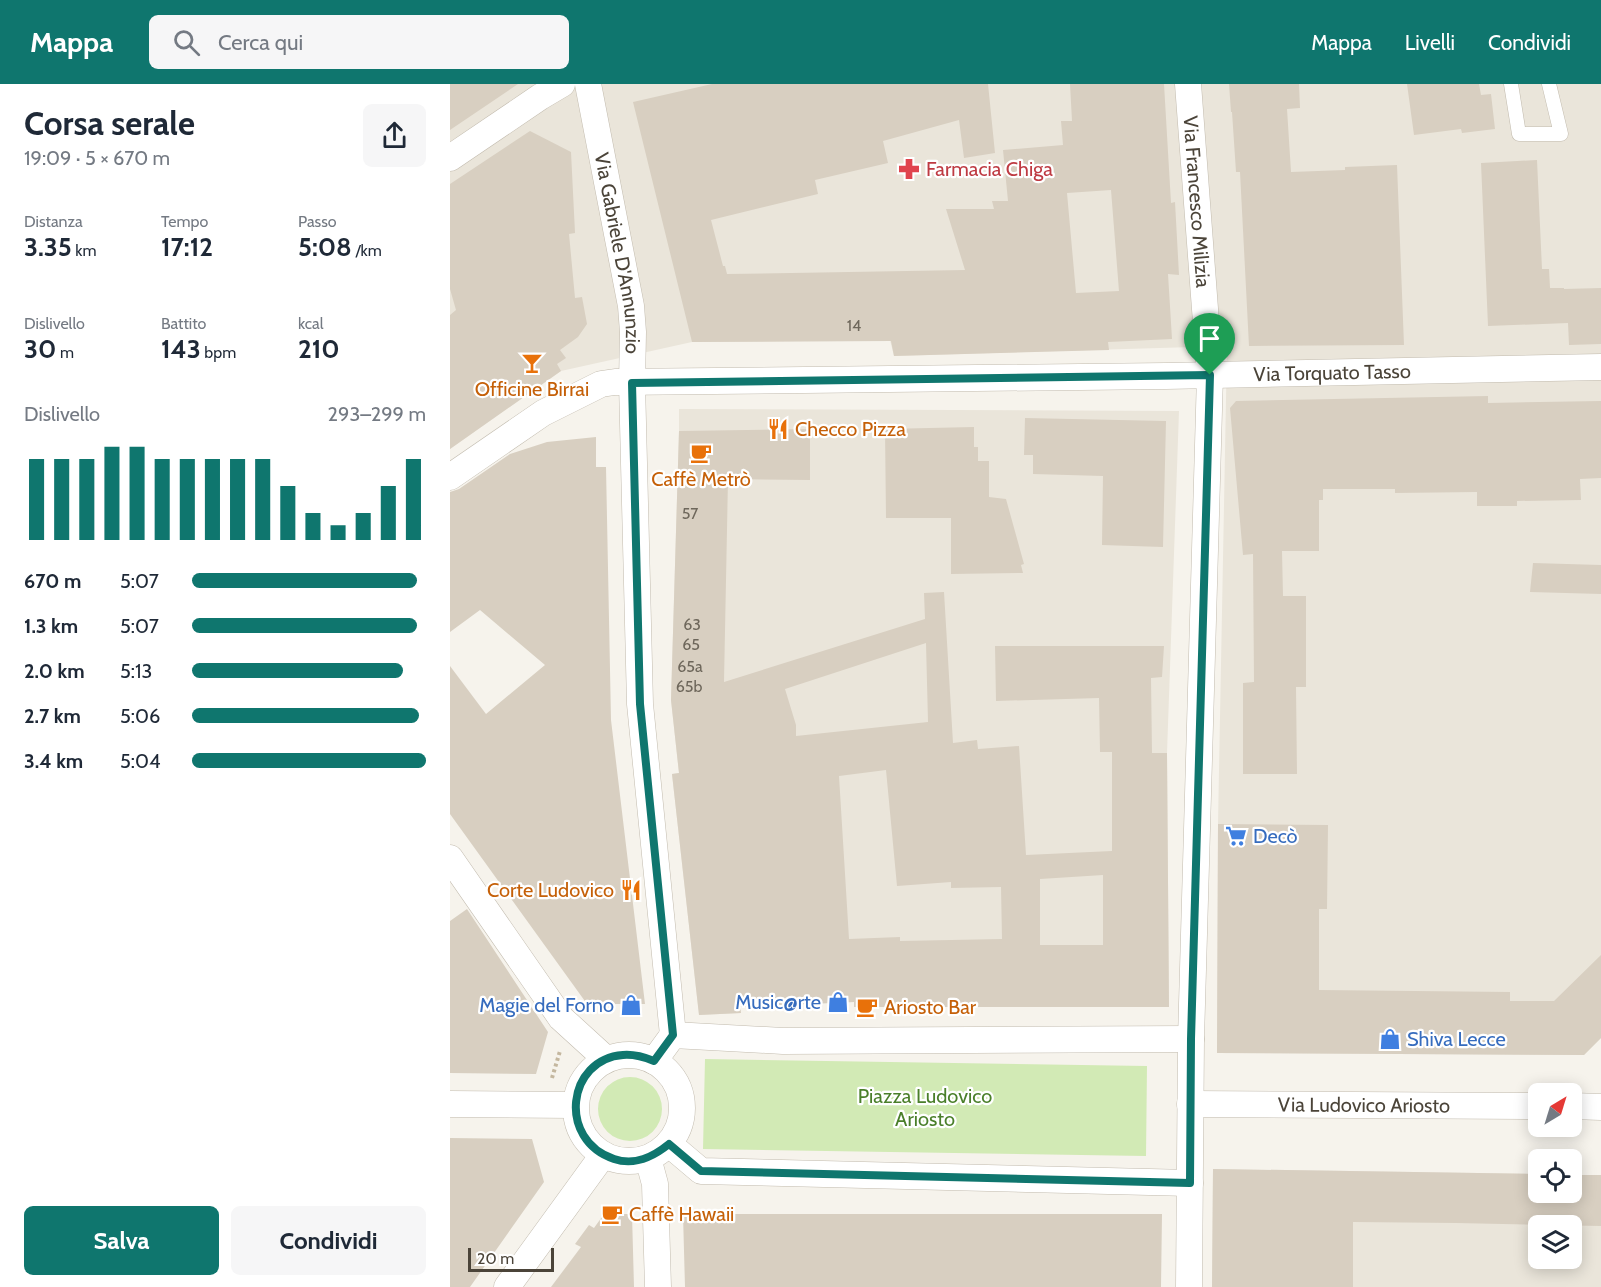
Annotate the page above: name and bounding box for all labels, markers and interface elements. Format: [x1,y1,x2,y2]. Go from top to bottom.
search box [149,15,569,69]
text: Mappa [30,25,113,59]
icon: search [170,26,203,59]
text: Cerca qui [218,29,303,56]
text: Mappa [1311,30,1372,55]
text: Livelli [1405,30,1455,55]
text: Condividi [1488,30,1571,55]
text: Corsa serale [24,103,195,143]
button: share [363,104,426,167]
street label: Via Francesco Milizia [1178,115,1215,289]
text: 19:09 · 5 × 670 m [24,146,170,170]
street label: Via Gabriele D'Annunzio [590,150,645,354]
pharmacy icon: Farmacia Chiga [897,157,921,181]
place label: Farmacia Chiga [926,157,1053,181]
text: Distanza [24,212,83,231]
text: Tempo [161,212,208,231]
text: Passo [298,212,337,231]
text: 3.35 [24,231,72,263]
text: 17:12 [161,231,213,263]
text: 5:08 [298,231,352,263]
text: km [72,241,97,260]
text: /km [352,241,382,260]
pin [1184,313,1235,375]
text: Dislivello [24,314,85,333]
text: Battito [161,314,206,333]
text: kcal [298,314,324,333]
house number: 14 [847,316,861,335]
icon: arrive [1193,322,1226,355]
text: 30 [24,333,56,365]
text: 143 [161,333,201,365]
text: 210 [298,333,340,365]
text: m [56,343,74,362]
text: bpm [201,343,236,362]
bar icon: Officine Birrai [520,351,544,375]
street label: Via Torquato Tasso [1253,359,1411,386]
place label: Officine Birrai [475,377,589,401]
text: Dislivello [24,402,100,426]
text: 293–299 m [328,402,426,426]
restaurant icon: Checco Pizza [766,417,790,441]
place label: Checco Pizza [795,417,906,441]
cafe icon: Caffè Metrò [689,441,713,465]
place label: Caffè Metrò [651,467,751,491]
house number: 57 [682,504,698,523]
text: 670 m [24,569,81,593]
text: 5:07 [120,569,159,593]
text: 1.3 km [24,614,78,638]
text: 5:07 [120,614,159,638]
house number: 63 [683,615,701,634]
house number: 65 [682,635,700,654]
house number: 65a [677,657,703,676]
text: 2.0 km [24,659,85,683]
text: 5:13 [120,659,152,683]
house number: 65b [676,677,702,696]
text: 2.7 km [24,704,81,728]
text: 5:06 [120,704,160,728]
text: 3.4 km [24,749,83,773]
text: 5:04 [120,749,161,773]
supermarket icon: Decò [1224,824,1248,848]
place label: Decò [1253,824,1298,848]
place label: Corte Ludovico [487,878,614,902]
restaurant icon: Corte Ludovico [619,878,643,902]
place label: Music@rte [735,990,821,1014]
shop icon: Music@rte [826,990,850,1014]
place label: Magie del Forno [479,993,614,1017]
shop icon: Magie del Forno [619,993,643,1017]
cafe icon: Ariosto Bar [855,995,879,1019]
place label: Ariosto Bar [884,995,977,1019]
shop icon: Shiva Lecce [1378,1027,1402,1051]
place label: Shiva Lecce [1407,1027,1506,1051]
north arrow [1528,1083,1582,1137]
map controls [1528,1083,1582,1269]
park label: Piazza Ludovico Ariosto [858,1084,992,1131]
street label: Via Ludovico Ariosto [1278,1093,1450,1117]
button: locate [1528,1149,1582,1203]
cafe icon: Caffè Hawaii [600,1202,624,1226]
place label: Caffè Hawaii [629,1202,734,1226]
button: Salva [24,1206,219,1275]
button: Condividi [231,1206,426,1275]
button: layers [1528,1215,1582,1269]
scale bar [468,1245,554,1272]
text: 20 m [477,1249,514,1268]

